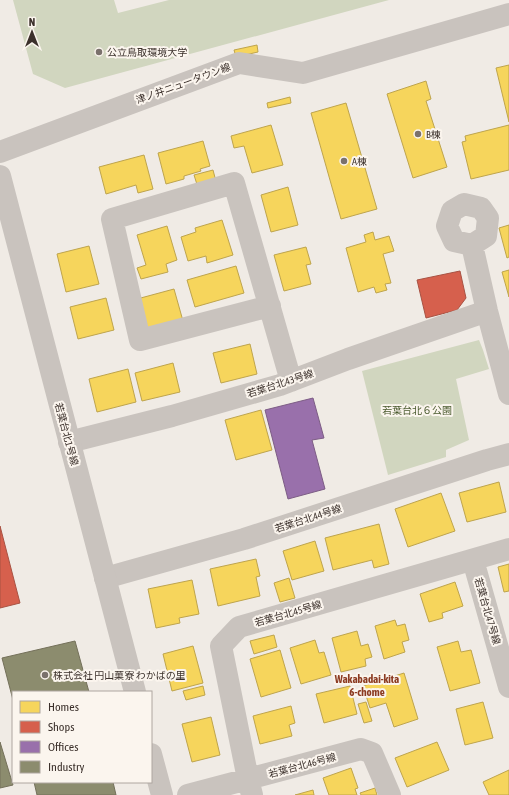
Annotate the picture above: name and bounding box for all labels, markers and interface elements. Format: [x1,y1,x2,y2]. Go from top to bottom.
north arrow [12,12,52,52]
text: N [29,16,35,28]
marker: 公立鳥取環境大学 [94,47,104,57]
place label: 公立鳥取環境大学 [107,47,187,58]
street label: 津ノ井ニュータウン線 [134,61,232,106]
marker: B棟 [413,129,423,139]
place label: B棟 [426,129,441,140]
marker: A棟 [339,156,349,166]
place label: A棟 [352,156,367,167]
street label: 若葉台北43号線 [245,368,315,399]
street label: 若葉台北1号線 [53,401,80,467]
park label: 若葉台北６公園 [382,405,452,416]
street label: 若葉台北44号線 [273,503,343,534]
street label: 若葉台北47号線 [473,576,502,646]
street label: 若葉台北45号線 [253,599,323,628]
marker: 株式会社 円山菓寮 わかばの里 [40,670,50,680]
place label: 株式会社 円山菓寮 わかばの里 [53,670,186,681]
district label: Wakabadai-kita 6-chome [334,673,399,698]
legend [12,691,152,783]
text: Homes [48,700,79,714]
text: Shops [48,720,74,734]
text: Offices [48,740,78,754]
street label: 若葉台北46号線 [267,751,337,780]
text: Industry [48,760,85,774]

